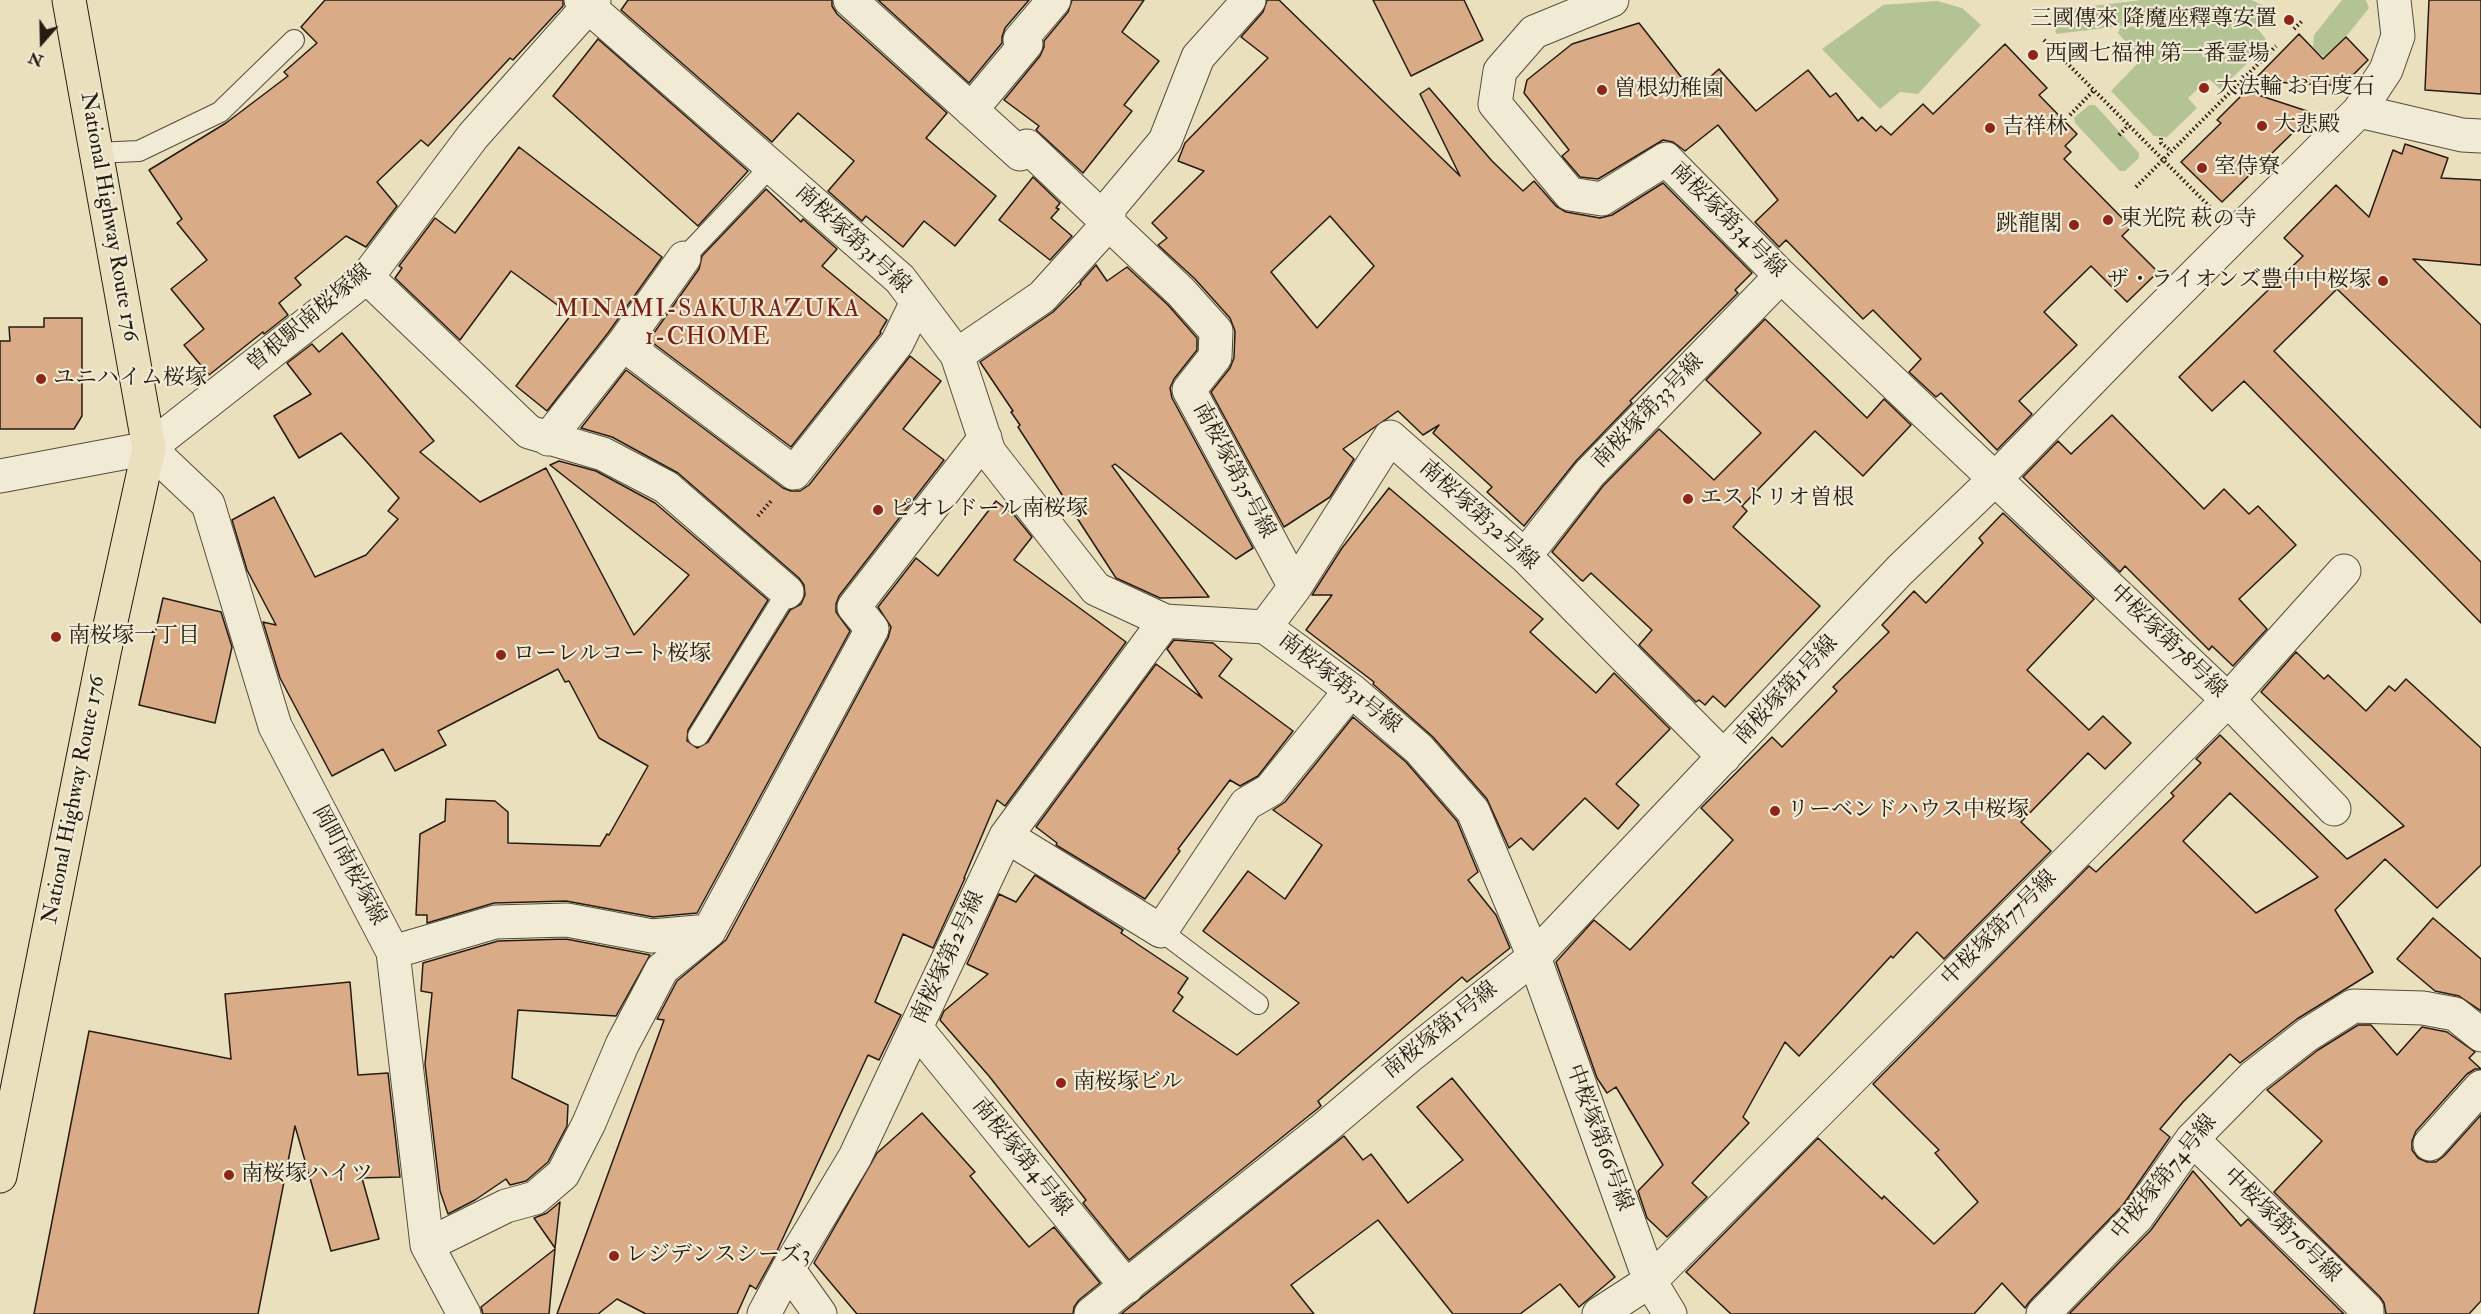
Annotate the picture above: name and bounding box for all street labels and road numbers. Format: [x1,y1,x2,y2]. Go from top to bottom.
street label: National Highway Route 176 [73,90,143,344]
street label: 南桜塚第34号線 [1664,158,1790,284]
street label: 南桜塚第31号線 [789,180,915,300]
street label: 曽根駅南桜塚線 [243,259,377,379]
street label: 南桜塚第33号線 [1588,349,1710,475]
street label: 南桜塚第35号線 [1186,399,1280,543]
street label: 南桜塚第32号線 [1413,455,1543,577]
street label: 中桜塚第78号線 [2103,580,2231,704]
street label: 南桜塚第31号線 [1272,628,1406,740]
street label: 南桜塚第1号線 [1730,631,1844,751]
street label: National Highway Route 176 [38,674,112,926]
street label: 岡町南桜塚線 [305,802,391,930]
street label: 中桜塚第77号線 [1937,866,2063,992]
street label: 南桜塚第2号線 [907,888,991,1028]
street label: 南桜塚第1号線 [1378,977,1504,1085]
street label: 中桜塚第66号線 [1559,1061,1637,1215]
street label: 南桜塚第4号線 [965,1094,1077,1222]
street label: 中桜塚第74号線 [2106,1110,2224,1246]
street label: 中桜塚第76号線 [2217,1163,2345,1289]

